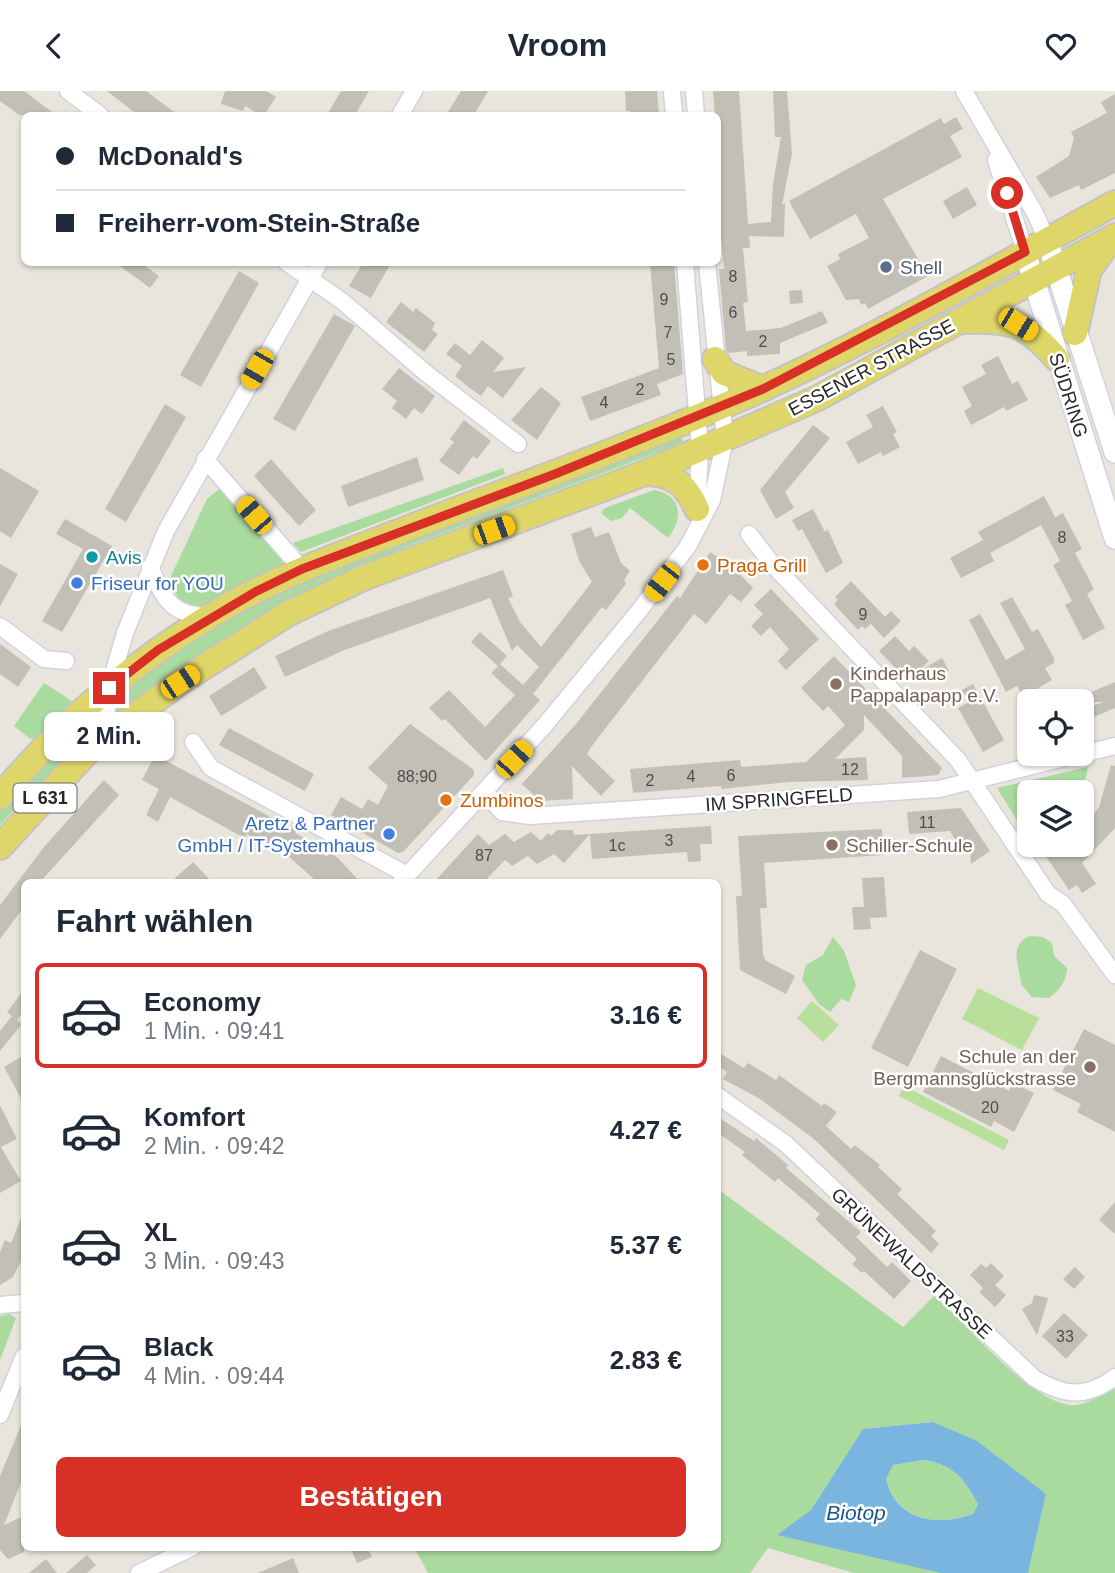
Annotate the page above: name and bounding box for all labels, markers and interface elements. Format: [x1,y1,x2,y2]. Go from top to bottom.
icon: back [35,27,73,65]
text: Vroom [508,27,607,63]
icon: heart [1042,27,1080,65]
text: McDonald's [98,141,243,171]
route start [991,177,1023,209]
text: Freiherr-vom-Stein-Straße [98,208,420,238]
place label: Shell [900,257,942,278]
marker: Shell [878,259,894,275]
house number: 8 [729,268,738,285]
house number: 9 [660,291,669,308]
house number: 6 [729,304,738,321]
car [995,304,1042,344]
street label: ESSENER STRASSE [785,315,958,420]
house number: 7 [664,324,673,341]
house number: 2 [759,333,768,350]
car [238,346,277,392]
street label: SÜDRING [1045,350,1092,440]
house number: 5 [667,351,676,368]
house number: 2 [636,381,645,398]
house number: 4 [600,394,609,411]
car [233,492,276,538]
car [471,513,518,547]
house number: 8 [1058,529,1067,546]
place label: Avis [106,547,142,568]
marker: Avis [84,549,100,565]
place label: Praga Grill [717,555,807,576]
marker: Praga Grill [695,557,711,573]
car [641,559,684,605]
place label: Friseur for YOU [91,573,224,594]
marker: Friseur for YOU [69,575,85,591]
house number: 9 [859,606,868,623]
car [157,662,204,702]
place label: Kinderhaus Pappalapapp e.V. [850,663,999,706]
route end [93,672,125,704]
marker: Kinderhaus Pappalapapp e.V. [828,676,844,692]
map controls [1017,689,1094,857]
button: locate [1017,689,1094,766]
callout: 2 Min. [44,713,174,761]
text: 2 Min. [76,723,142,749]
car [492,736,537,782]
house number: 12 [841,761,859,778]
house number: 6 [727,767,736,784]
house number: 88;90 [397,768,437,785]
house number: 4 [687,768,696,785]
house number: 2 [646,772,655,789]
button: layers [1017,780,1094,857]
road number: L 631 [14,783,76,813]
street label: IM SPRINGFELD [705,784,853,815]
place label: Zumbinos [460,790,543,811]
marker: Zumbinos [438,792,454,808]
place label: Aretz & Partner GmbH / IT-Systemhaus [178,813,376,856]
house number: 11 [919,814,935,831]
marker: Aretz & Partner GmbH / IT-Systemhaus [381,826,397,842]
house number: 3 [665,832,674,849]
place label: Schiller-Schule [846,835,973,856]
house number: 1c [609,837,625,854]
marker: Schiller-Schule [824,837,840,853]
house number: 87 [475,847,493,864]
text: Fahrt wählen [56,903,253,939]
icon: car [60,984,123,1047]
text: Economy [144,987,261,1017]
text: 3.16 € [610,1000,682,1030]
text: 1 Min. · 09:41 [144,1018,285,1044]
place label: Schule an der Bergmannsglückstrasse [873,1046,1077,1089]
marker: Schule an der Bergmannsglückstrasse [1082,1059,1098,1075]
icon: car [60,1099,123,1162]
house number: 20 [981,1099,999,1116]
text: Komfort [144,1102,245,1132]
text: 4.27 € [610,1115,682,1145]
text: 2 Min. · 09:42 [144,1133,285,1159]
street label: GRÜNEWALDSTRASSE [827,1184,996,1343]
icon: car [60,1214,123,1277]
text: XL [144,1217,177,1247]
text: 5.37 € [610,1230,682,1260]
text: 3 Min. · 09:43 [144,1248,285,1274]
house number: 33 [1056,1328,1074,1345]
icon: car [60,1329,123,1392]
text: Black [144,1332,213,1362]
text: 2.83 € [610,1345,682,1375]
text: 4 Min. · 09:44 [144,1363,285,1389]
button: Bestätigen [56,1457,686,1537]
water label: Biotop [826,1501,886,1524]

